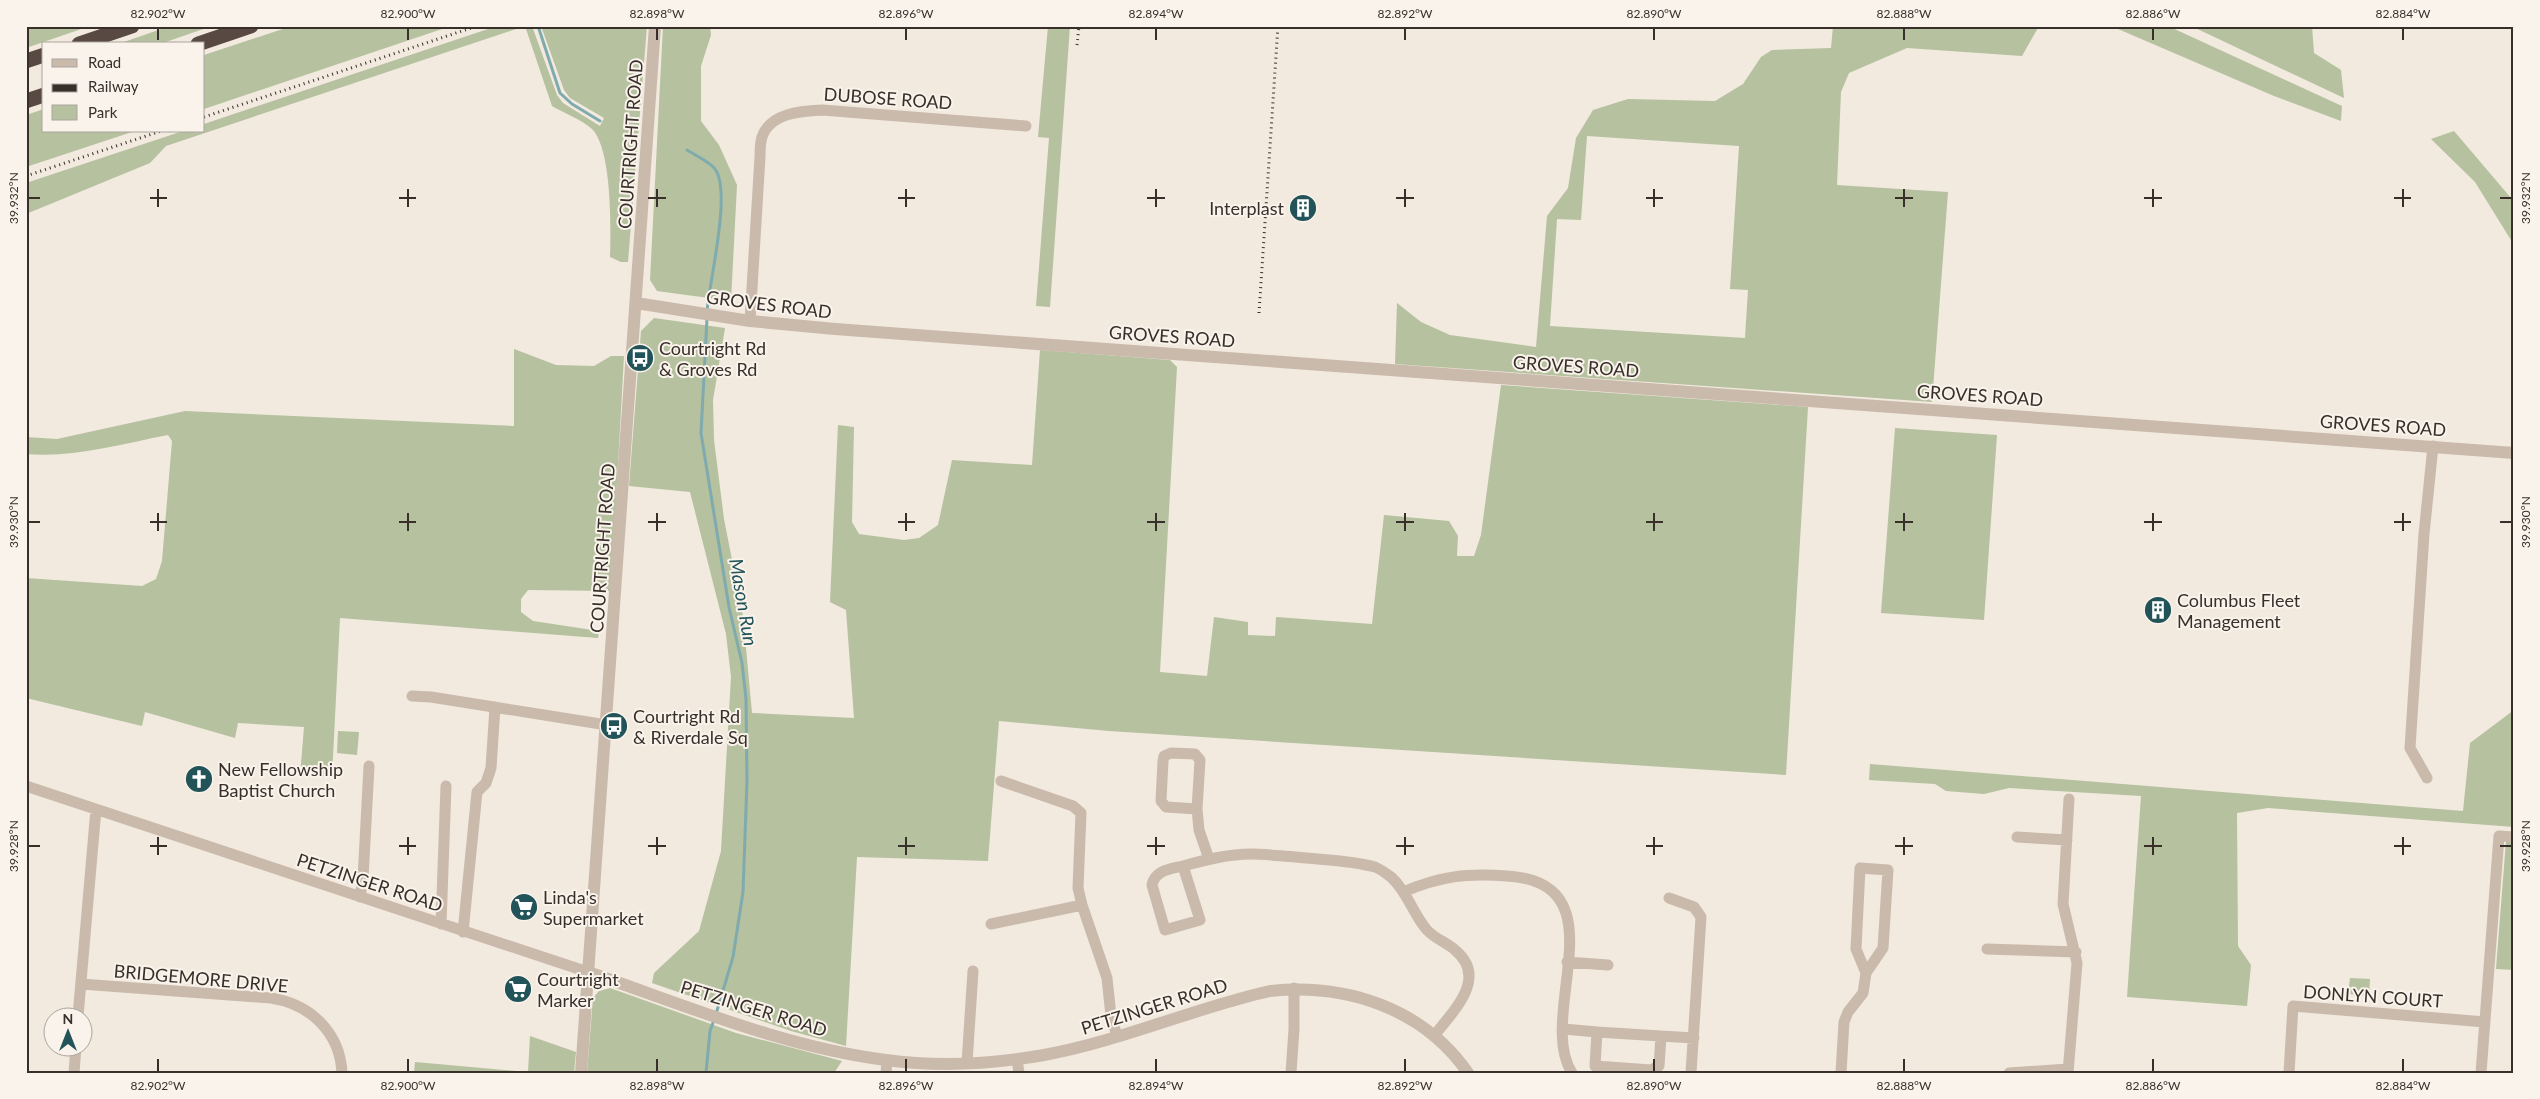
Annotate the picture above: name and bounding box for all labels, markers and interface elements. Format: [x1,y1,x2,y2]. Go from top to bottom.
text: 82.902°W [130,6,186,21]
text: 82.900°W [380,6,436,21]
text: 82.898°W [629,6,685,21]
text: 82.896°W [878,6,934,21]
text: 82.894°W [1128,6,1184,21]
text: 82.892°W [1377,6,1433,21]
text: 82.890°W [1626,6,1682,21]
text: 82.888°W [1876,6,1932,21]
text: 82.886°W [2125,6,2181,21]
text: 82.884°W [2375,6,2431,21]
legend [42,42,205,132]
text: Road [88,53,121,71]
street label: COURTRIGHT ROAD [613,58,647,230]
text: Railway [88,77,139,95]
street label: DUBOSE ROAD [823,83,953,113]
text: Park [88,103,118,121]
text: 39.932°N [6,172,21,224]
text: 39.932°N [2518,172,2533,224]
building icon: Interplast [1288,193,1318,223]
place label: Interplast [1209,197,1285,219]
street label: GROVES ROAD [705,285,833,323]
street label: GROVES ROAD [1108,321,1236,351]
place label: Courtright Rd & Groves Rd [659,337,766,380]
bus stop icon: Courtright Rd & Groves Rd [625,343,655,373]
street label: GROVES ROAD [1512,351,1640,381]
street label: GROVES ROAD [1916,380,2044,410]
street label: GROVES ROAD [2319,410,2447,440]
street label: COURTRIGHT ROAD [585,462,619,634]
text: 39.930°N [6,496,21,548]
text: 39.930°N [2518,496,2533,548]
water label: Mason Run [725,556,763,648]
place label: Columbus Fleet Management [2177,589,2301,632]
building icon: Columbus Fleet Management [2143,595,2173,625]
place label: Courtright Rd & Riverdale Sq [633,705,748,748]
bus stop icon: Courtright Rd & Riverdale Sq [599,711,629,741]
place label: New Fellowship Baptist Church [218,758,343,801]
church icon: New Fellowship Baptist Church [184,764,214,794]
text: 39.928°N [6,820,21,872]
text: 39.928°N [2518,820,2533,872]
street label: PETZINGER ROAD [294,848,446,916]
place label: Linda's Supermarket [543,886,644,929]
supermarket icon: Linda's Supermarket [509,892,539,922]
street label: BRIDGEMORE DRIVE [113,959,289,997]
place label: Courtright Marker [537,968,619,1011]
street label: PETZINGER ROAD [1078,973,1230,1039]
supermarket icon: Courtright Marker [503,974,533,1004]
street label: PETZINGER ROAD [678,975,830,1041]
street label: DONLYN COURT [2302,980,2444,1012]
north arrow [42,1006,92,1056]
text: N [63,1010,73,1027]
text: 82.902°W [130,1078,186,1093]
text: 82.900°W [380,1078,436,1093]
text: 82.898°W [629,1078,685,1093]
text: 82.896°W [878,1078,934,1093]
text: 82.894°W [1128,1078,1184,1093]
text: 82.892°W [1377,1078,1433,1093]
text: 82.890°W [1626,1078,1682,1093]
text: 82.888°W [1876,1078,1932,1093]
text: 82.886°W [2125,1078,2181,1093]
text: 82.884°W [2375,1078,2431,1093]

